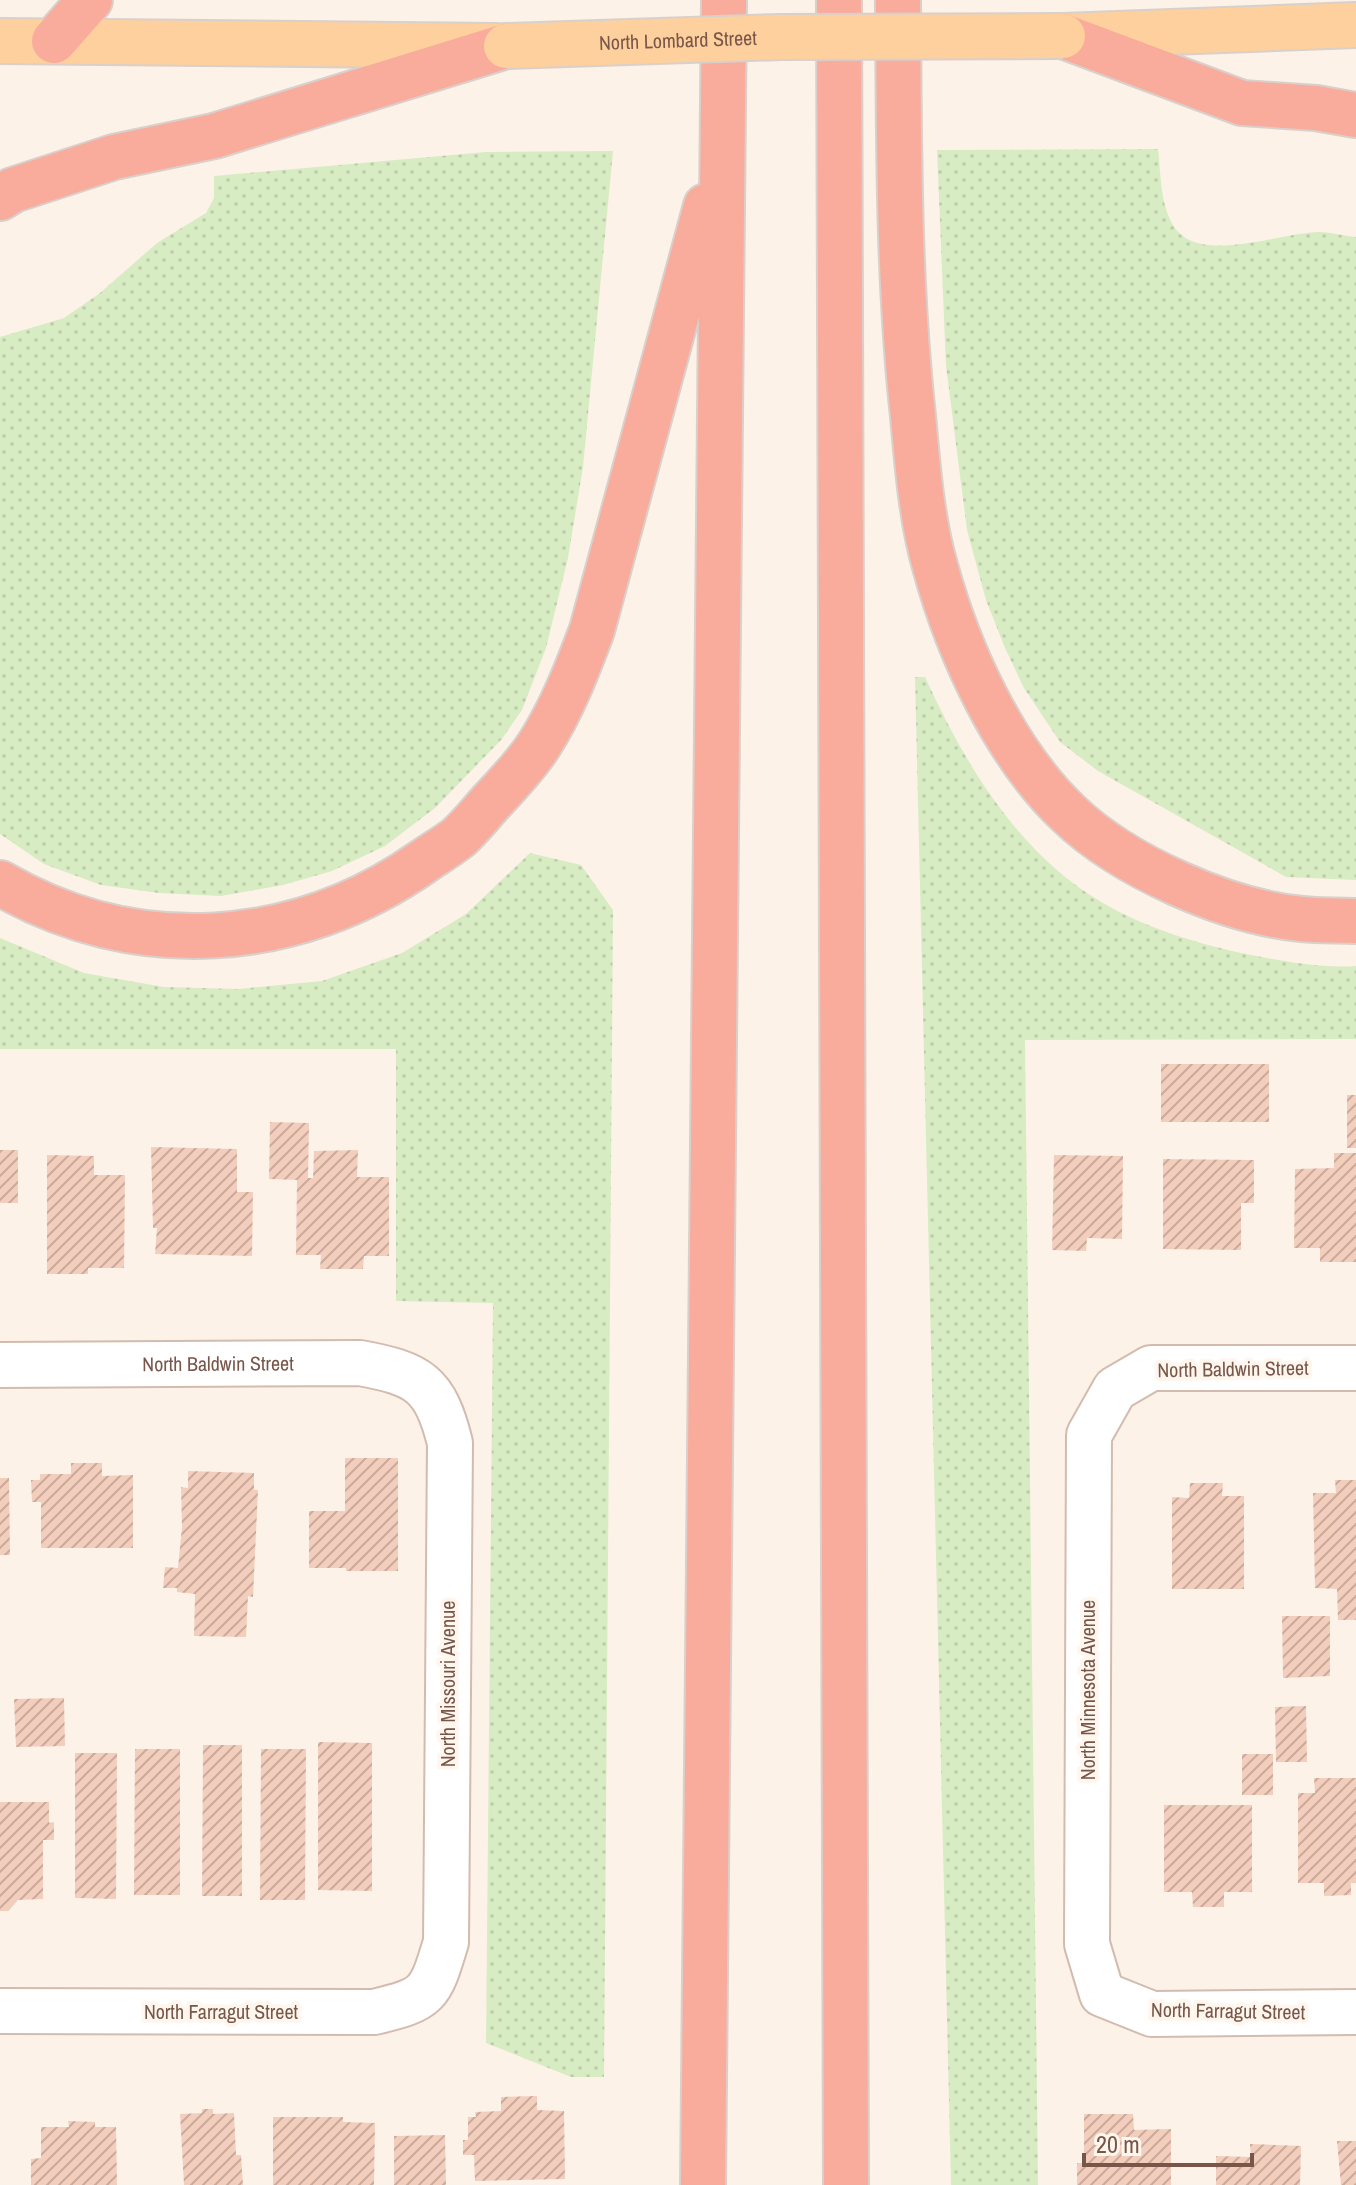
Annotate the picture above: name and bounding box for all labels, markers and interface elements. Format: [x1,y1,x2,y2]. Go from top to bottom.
street label: North Lombard Street [599,24,758,56]
street label: North Baldwin Street [142,1349,294,1377]
street label: North Baldwin Street [1157,1354,1309,1383]
street label: North Minnesota Avenue [1074,1600,1101,1780]
street label: North Missouri Avenue [434,1601,461,1767]
street label: North Farragut Street [1151,1996,1306,2025]
street label: North Farragut Street [144,1998,299,2025]
scale bar [1084,2117,1252,2167]
text: 20 m [1096,2128,1140,2160]

